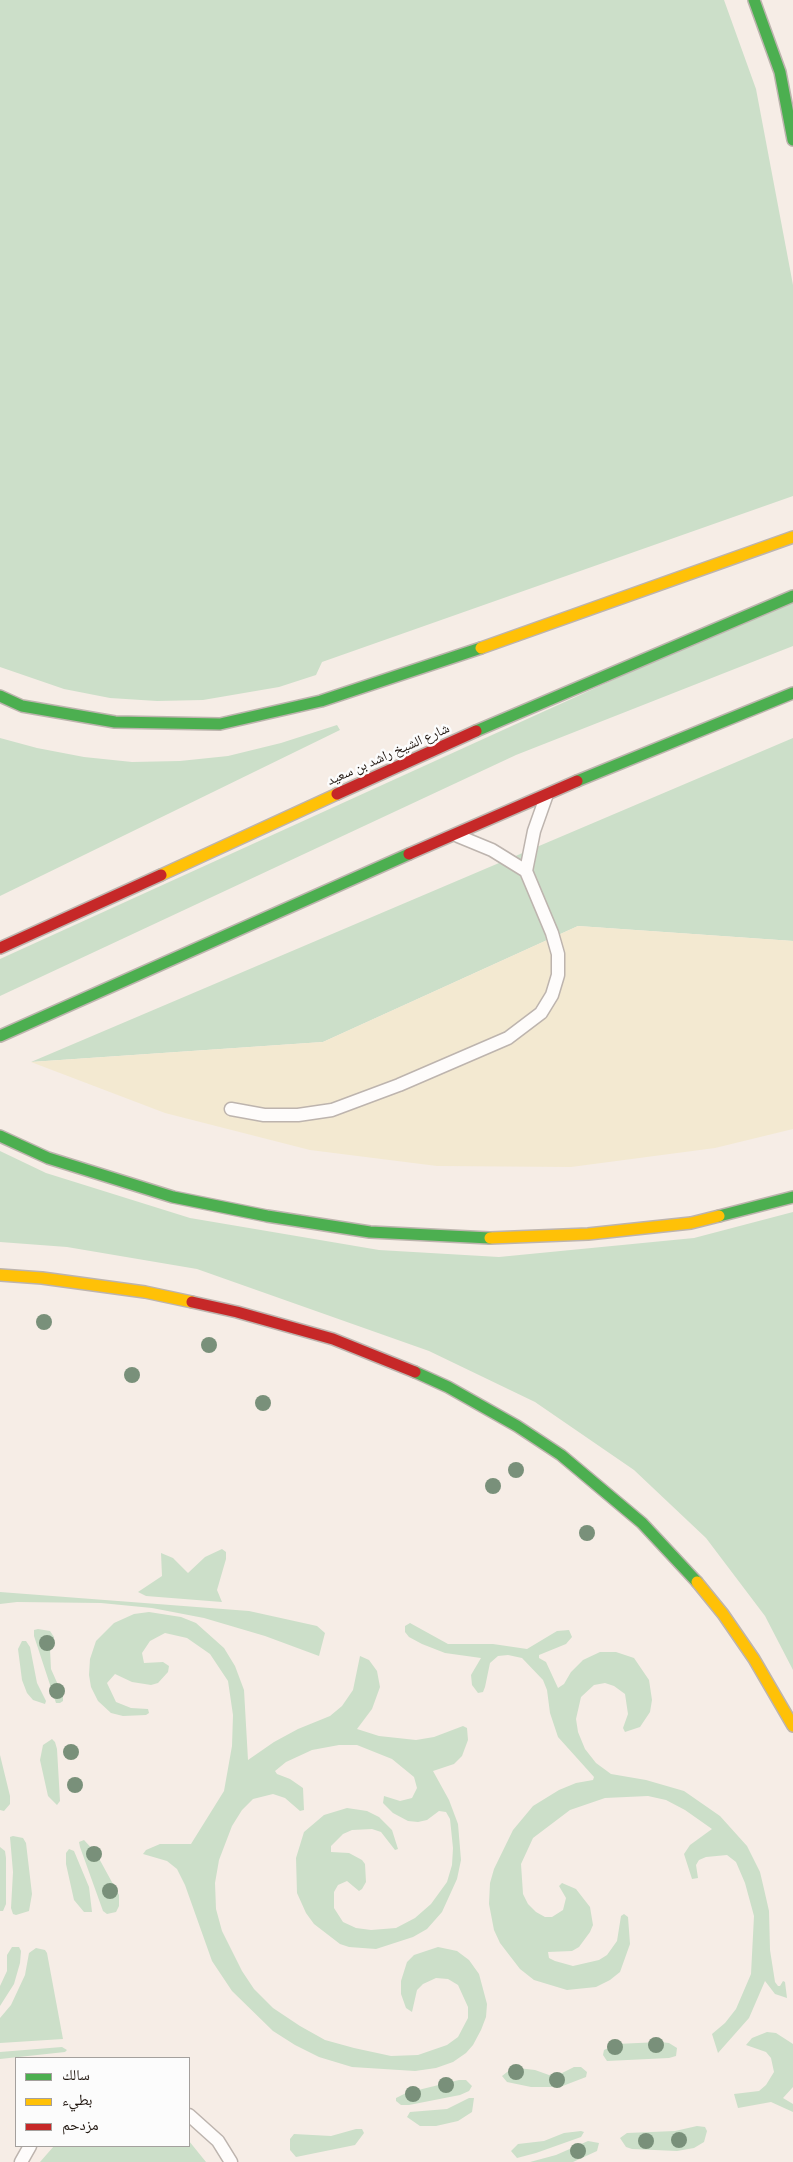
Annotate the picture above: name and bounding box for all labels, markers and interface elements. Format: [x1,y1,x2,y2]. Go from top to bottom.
street label: شارع الشيخ راشد بن سعيد [324,719,452,789]
legend [15,2057,190,2147]
text: سالك [62,2065,90,2083]
text: بطيء [62,2090,92,2108]
text: مزدحم [62,2115,99,2133]

